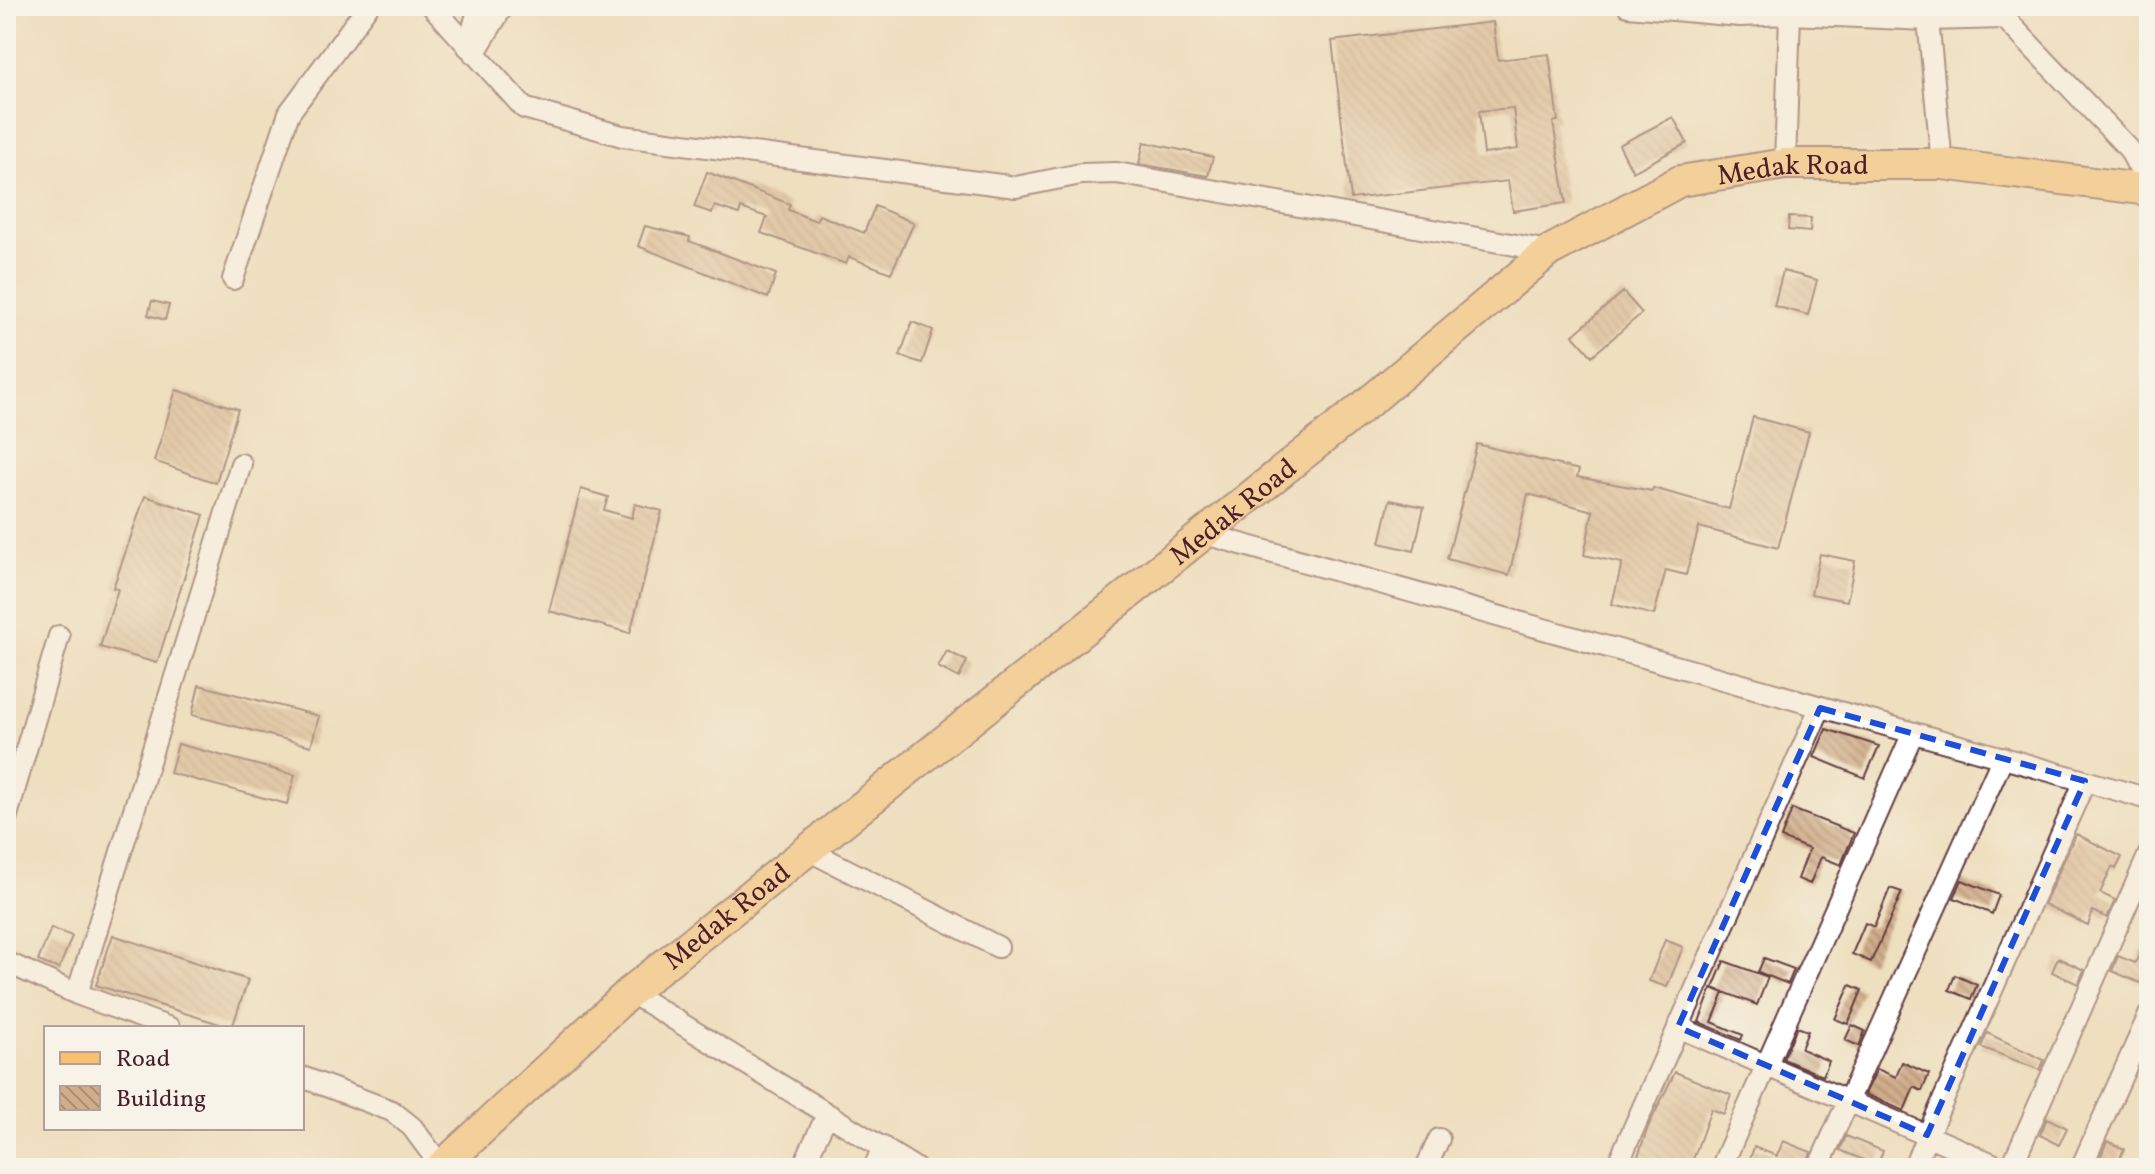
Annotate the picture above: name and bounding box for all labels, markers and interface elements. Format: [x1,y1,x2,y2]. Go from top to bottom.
street label: Medak Road [1714,147,1869,197]
street label: Medak Road [1162,450,1306,576]
street label: Medak Road [656,854,799,980]
legend [44,1026,304,1130]
text: Road [116,1043,170,1077]
text: Building [116,1083,206,1117]

